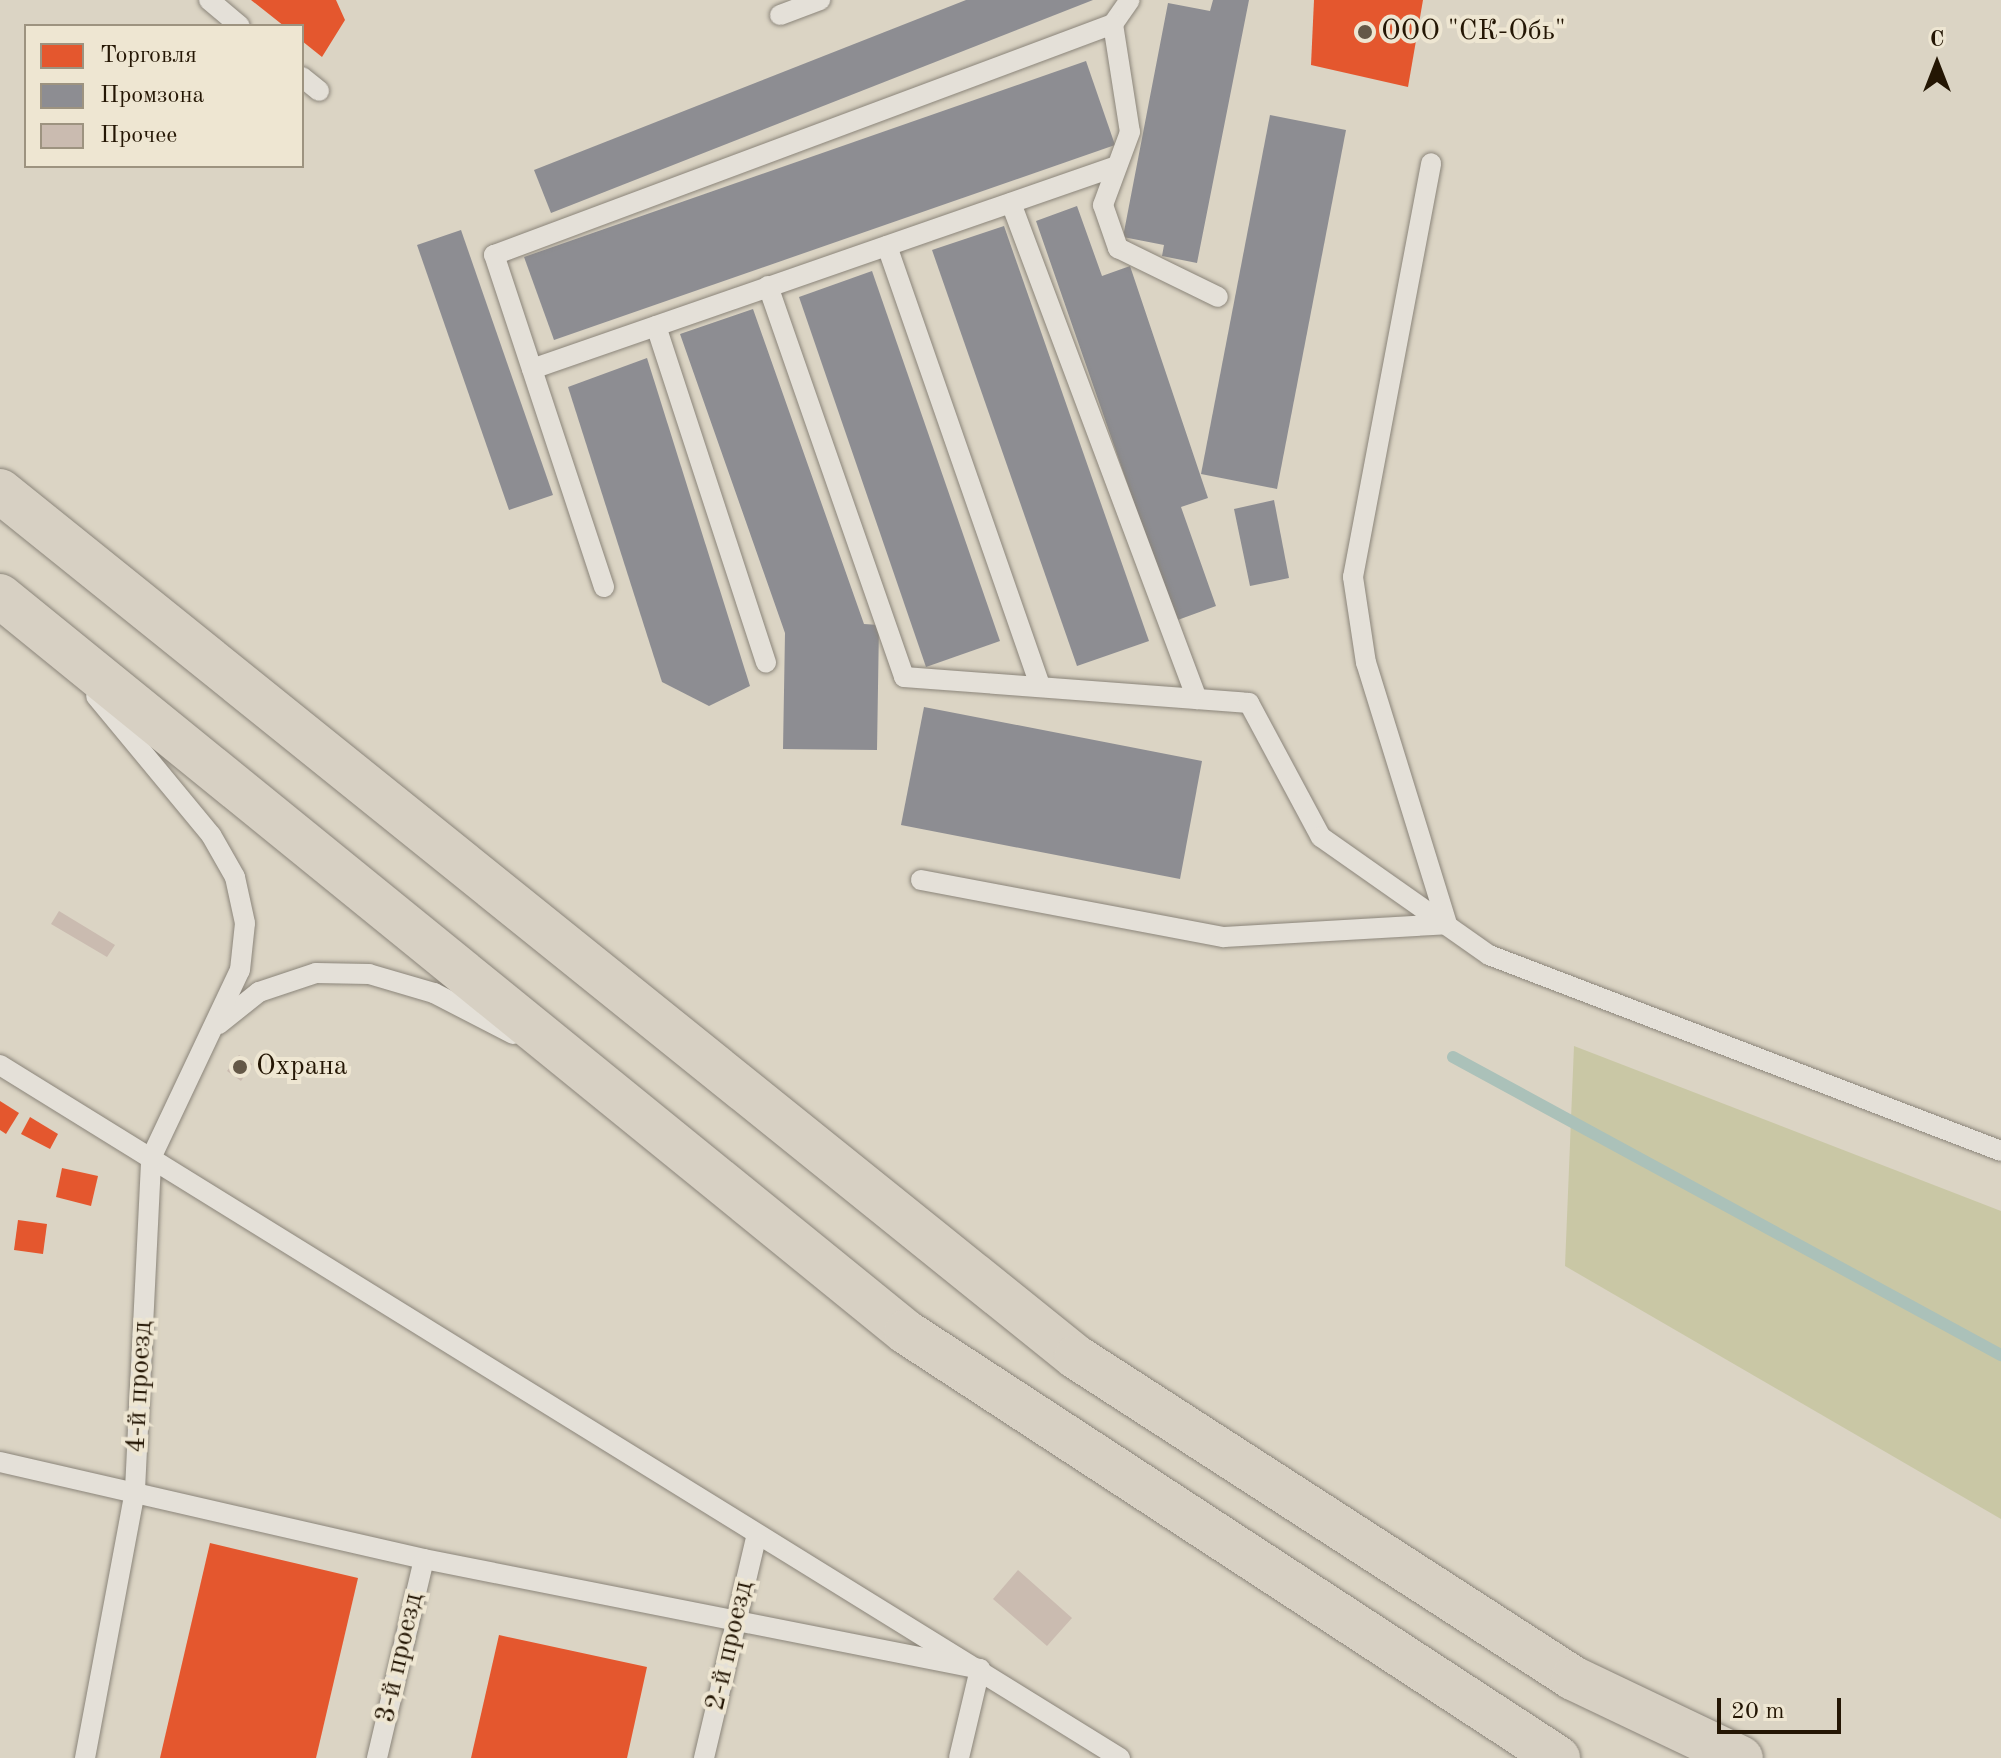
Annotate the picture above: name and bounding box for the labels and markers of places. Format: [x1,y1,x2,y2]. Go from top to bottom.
place label: ООО "СК-Обь" [1381,15,1566,49]
marker: ООО "СК-Обь" [1356,23,1374,41]
place label: Охрана [256,1050,348,1084]
marker: Охрана [231,1058,249,1076]

